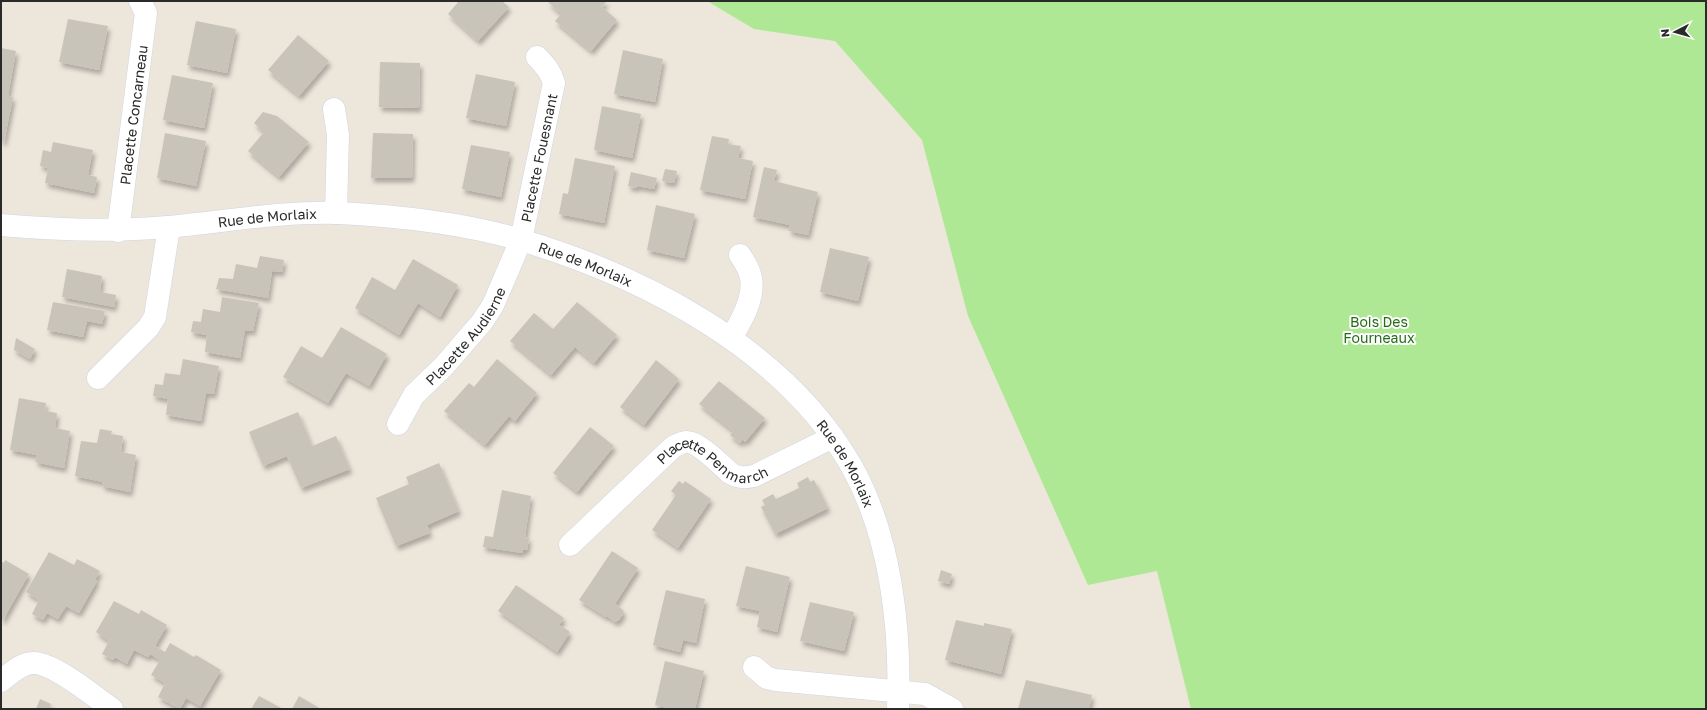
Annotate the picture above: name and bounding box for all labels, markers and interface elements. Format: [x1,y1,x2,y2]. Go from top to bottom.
north arrow [1655,12,1695,52]
text: N [1658,28,1671,38]
street label: Placette Concarneau [116,44,150,186]
street label: Placette Fouesnant [516,92,560,224]
street label: Rue de Morlaix [217,204,317,230]
street label: Rue de Morlaix [536,238,635,290]
street label: Placette Audierne [422,284,508,388]
park label: Bois Des Fourneaux [1343,313,1415,346]
street label: Rue de Morlaix [814,416,878,510]
street label: Placette Penmarch [653,433,770,486]

